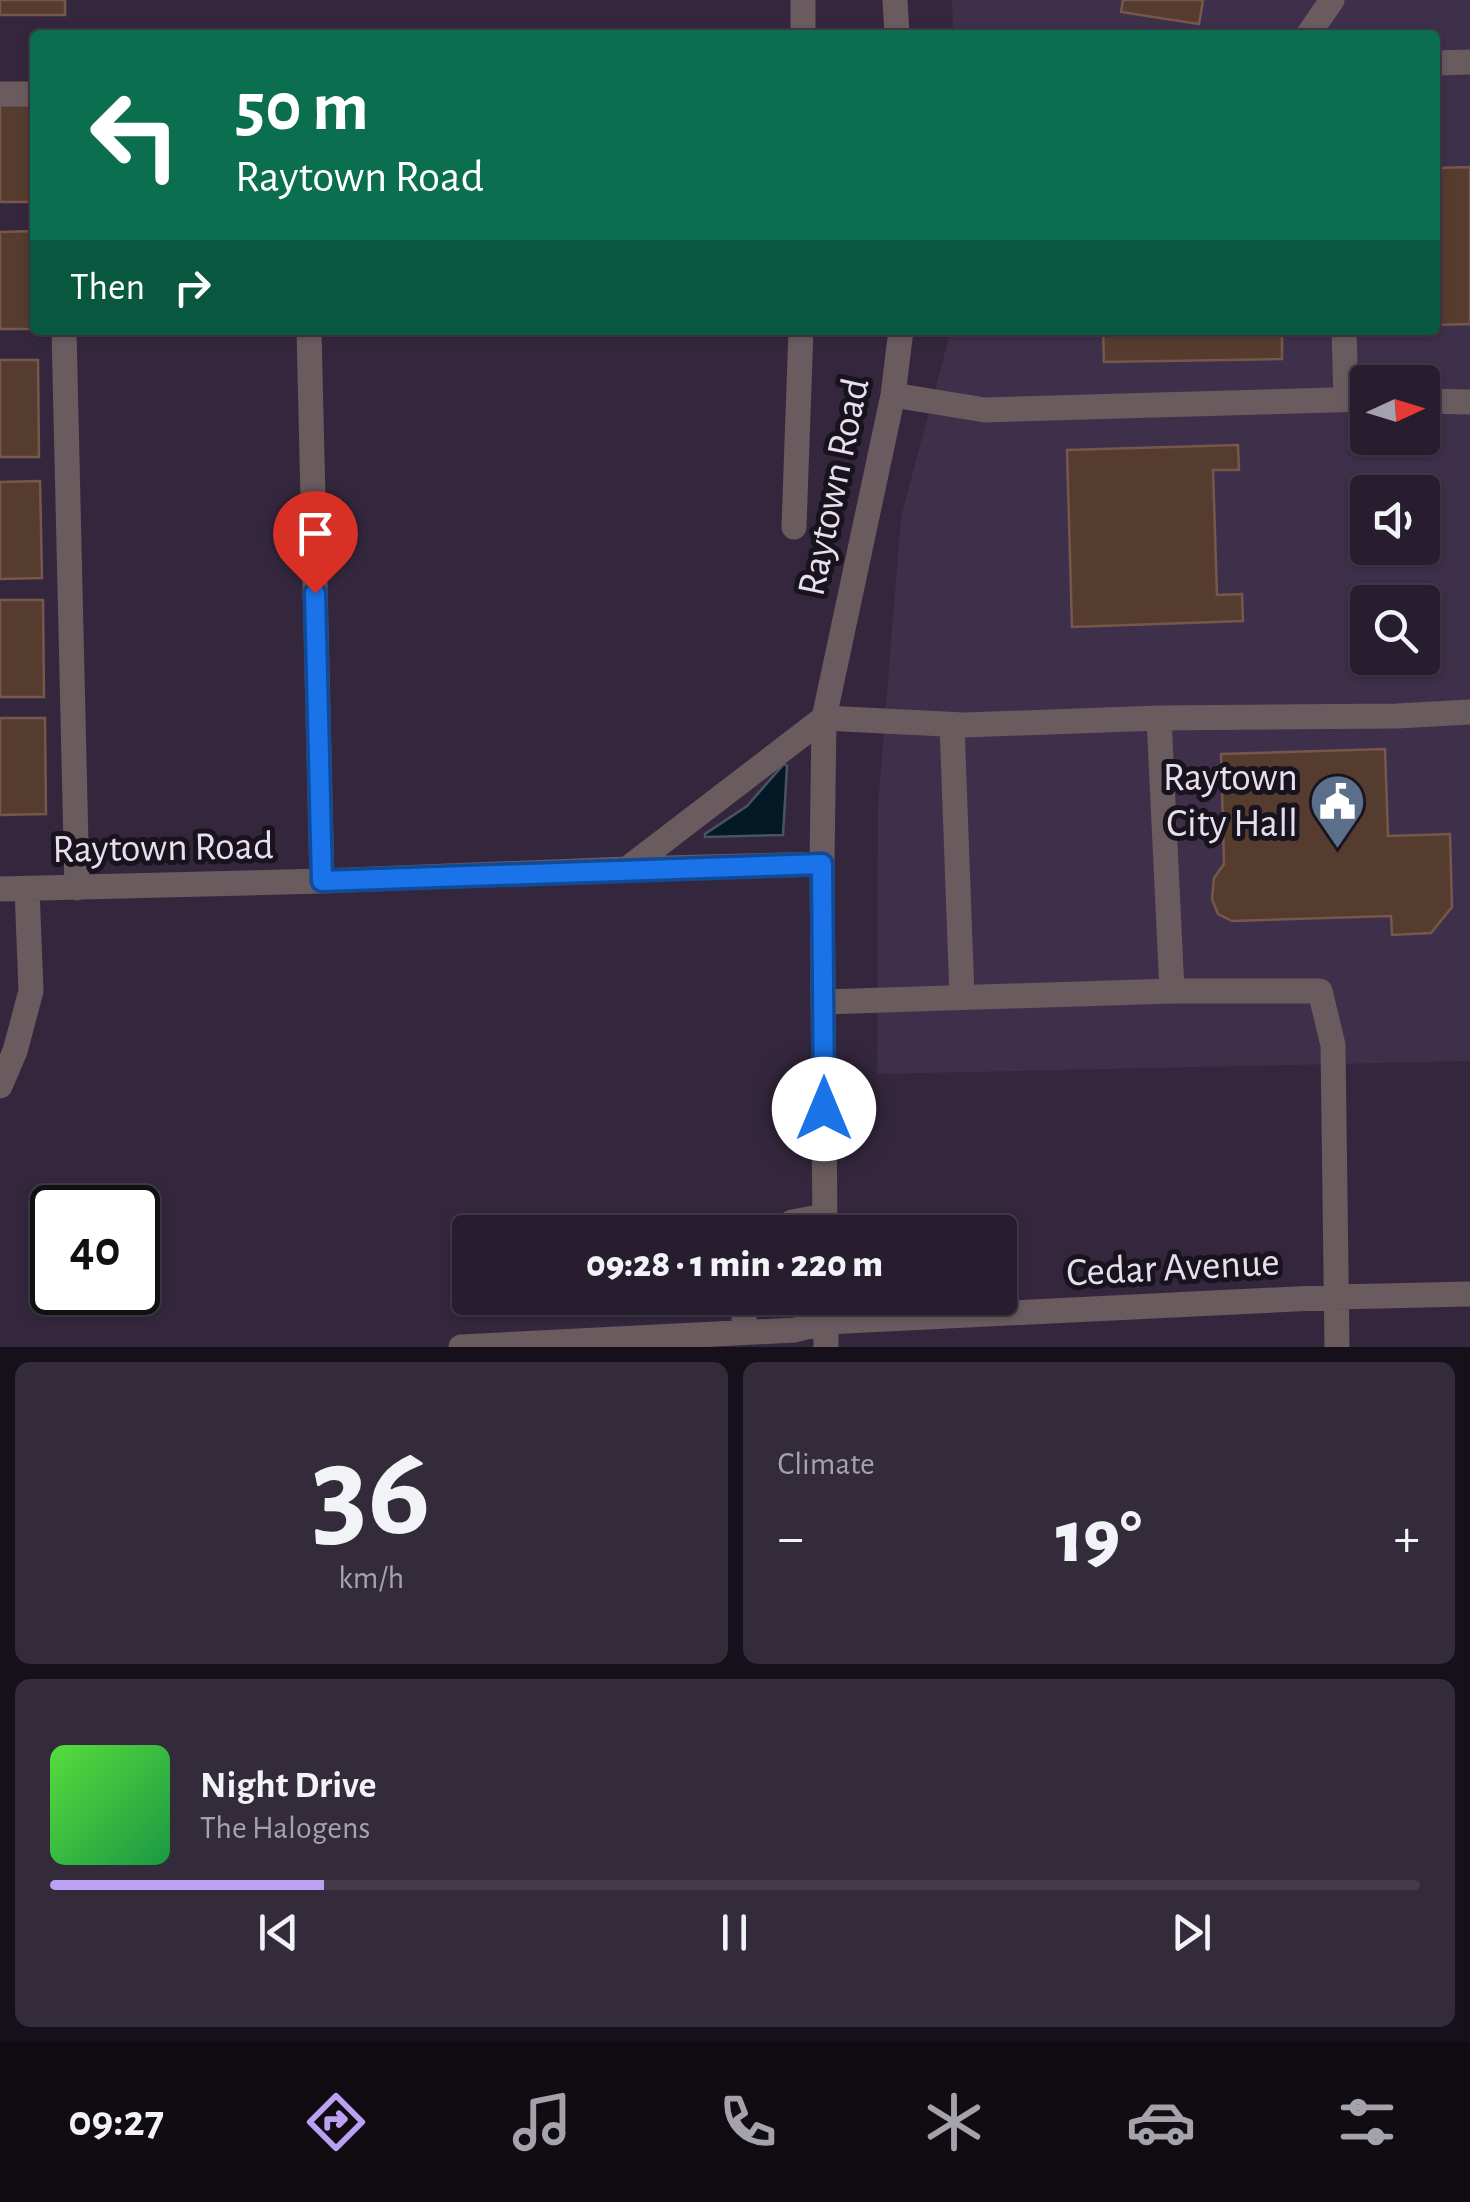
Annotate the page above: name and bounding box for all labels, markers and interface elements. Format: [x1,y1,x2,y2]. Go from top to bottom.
icon: left [70,70,200,200]
text: 50 m [235,73,369,143]
text: Raytown Road [235,155,484,200]
icon: right [165,260,220,315]
text: Then [70,269,145,307]
north arrow [1350,365,1440,455]
map controls [1350,365,1440,675]
street label: Raytown Road [791,375,877,599]
button: sound [1350,475,1440,565]
pin [273,491,358,594]
icon: arrive [288,506,343,561]
button: search [1350,585,1440,675]
place label: Raytown City Hall [1163,758,1298,844]
public building icon: Raytown City Hall [1307,771,1367,850]
street label: Raytown Road [52,826,274,870]
position arrow [772,1057,876,1161]
speed limit sign: 40 [30,1185,160,1315]
street label: Cedar Avenue [1065,1242,1281,1294]
text: 09:28 · 1 min · 220 m [586,1246,883,1284]
text: 36 [312,1429,431,1559]
text: Climate [778,1448,875,1480]
text: 19° [1056,1501,1142,1576]
text: − [778,1511,804,1566]
text: + [1394,1511,1420,1566]
text: km/h [338,1562,404,1594]
text: Night Drive [200,1767,376,1805]
text: The Halogens [200,1812,370,1844]
icon: previous [251,1905,306,1960]
icon: pause [707,1905,762,1960]
icon: next [1164,1905,1219,1960]
icon: directions [301,2087,371,2157]
icon: music [507,2087,577,2157]
icon: phone [713,2087,783,2157]
icon: climate [919,2087,989,2157]
icon: car [1126,2087,1196,2157]
icon: filters [1332,2087,1402,2157]
text: 09:27 [68,2099,164,2144]

